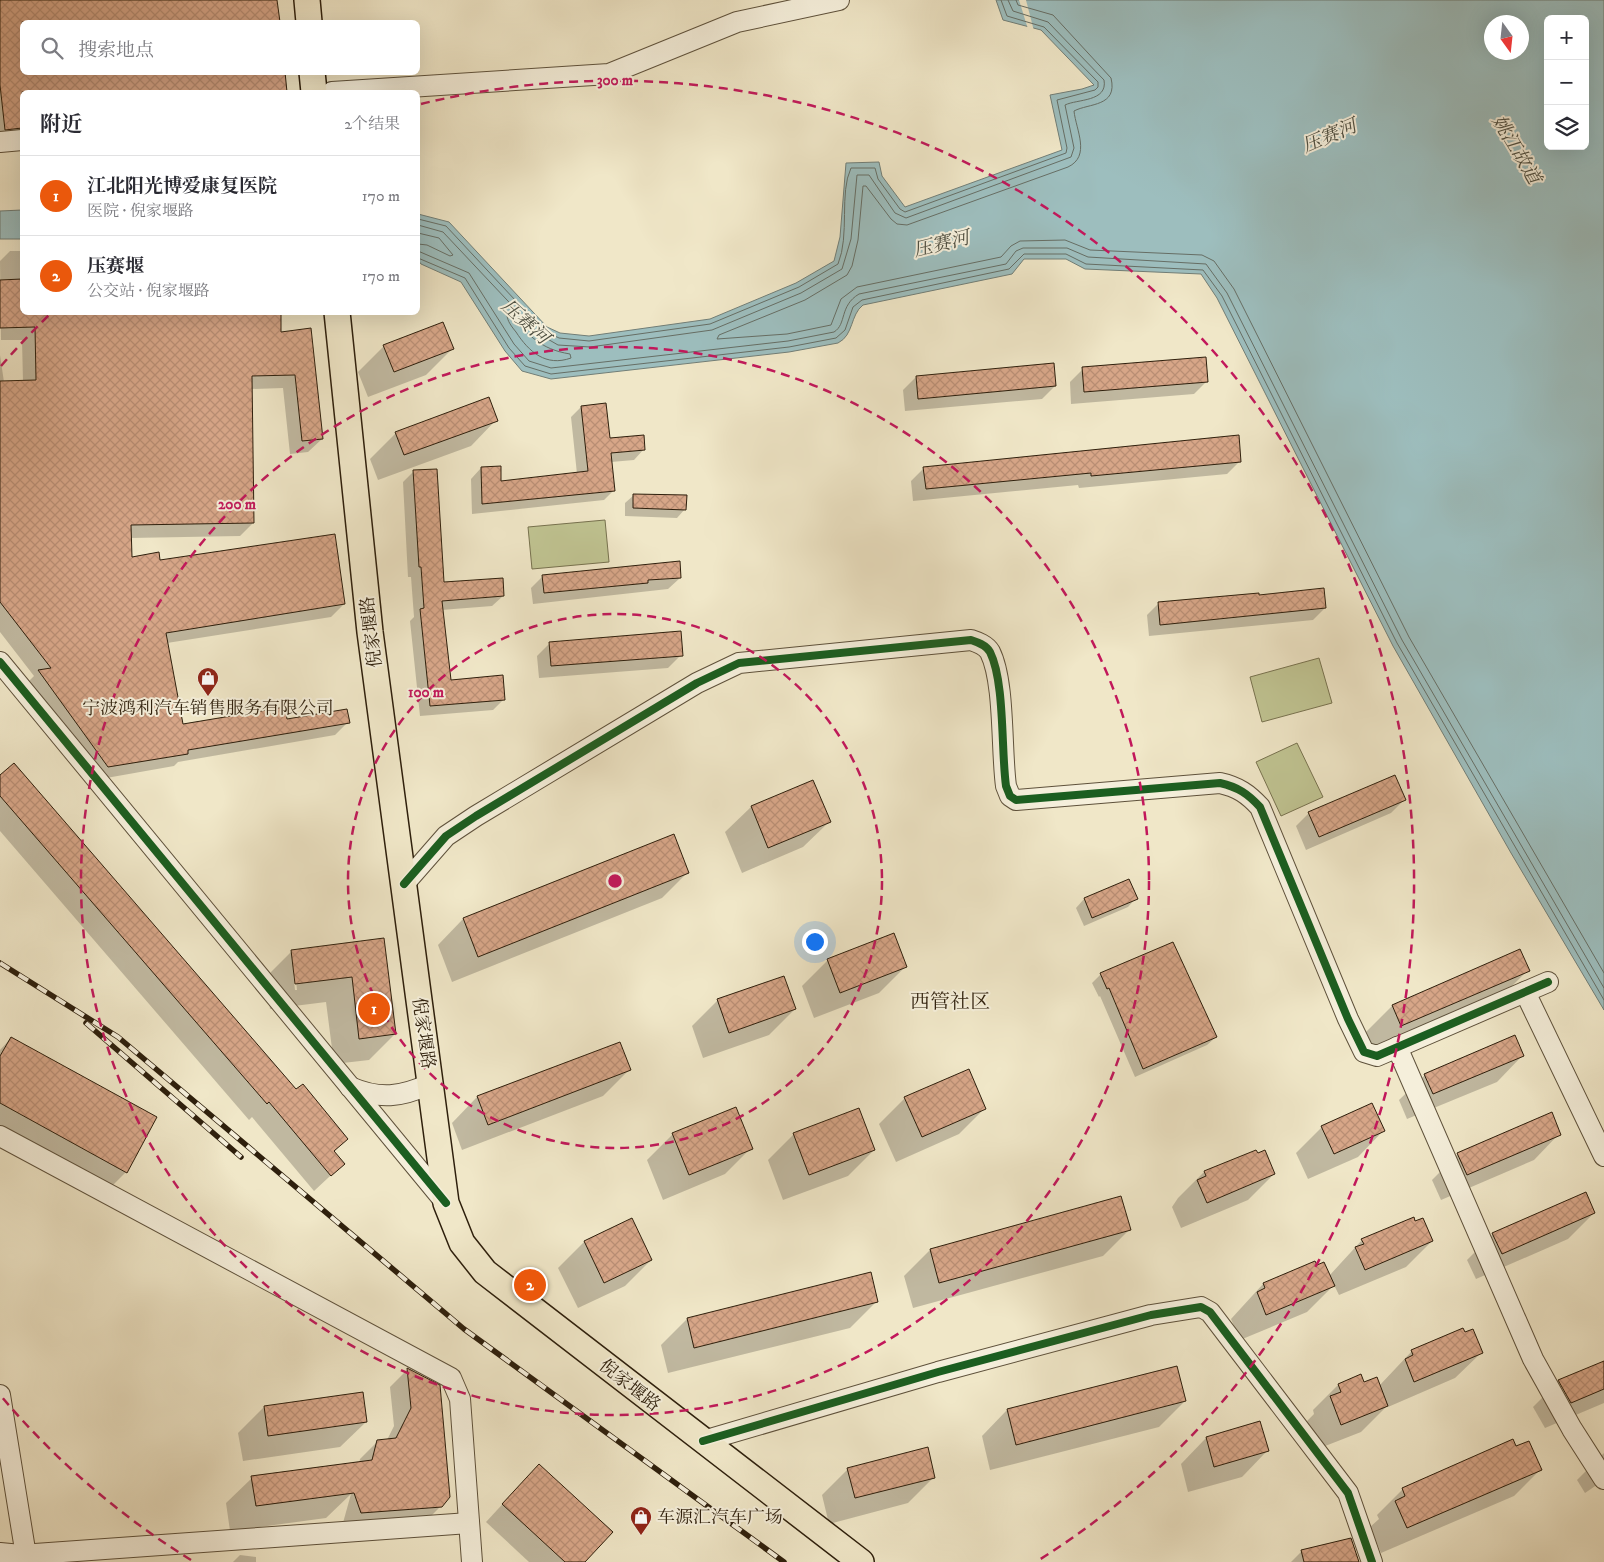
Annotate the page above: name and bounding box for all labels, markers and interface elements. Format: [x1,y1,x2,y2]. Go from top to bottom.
north arrow [1484,15,1529,60]
map controls [1544,15,1589,150]
button: + [1544,15,1589,60]
search box [20,20,420,75]
icon: search [38,34,66,62]
text: 搜索地点 [78,39,154,62]
button: − [1544,60,1589,105]
text: 300 m [597,71,634,90]
button: layers [1544,105,1589,150]
water label: 姚江故道 [1486,111,1547,191]
text: 附近 [40,112,82,138]
water label: 压赛河 [1299,113,1363,158]
text: 2个结果 [344,114,400,134]
text: 江北阳光博爱康复医院 [87,175,277,198]
text: 1 [53,186,59,206]
text: 170 m [362,186,400,206]
text: 医院 · 倪家堰路 [87,201,194,221]
water label: 压赛河 [911,226,975,263]
text: 压赛堰 [87,255,144,278]
text: 2 [52,266,60,286]
text: 170 m [362,266,400,286]
text: 公交站 · 倪家堰路 [87,281,210,301]
water label: 压赛河 [496,294,556,352]
text: 200 m [218,495,257,514]
street label: 倪家堰路 [357,595,387,669]
shop icon: 宁波鸿利汽车销售服务有限公司 [196,666,220,697]
text: 100 m [408,683,445,702]
place label: 宁波鸿利汽车销售服务有限公司 [82,698,334,720]
centre of rings [606,872,624,890]
your location [802,929,828,955]
pin: 1 [358,990,390,1028]
district label: 西管社区 [910,990,990,1015]
street label: 倪家堰路 [407,996,439,1070]
pin: 2 [514,1266,546,1304]
street label: 倪家堰路 [594,1355,665,1417]
shop icon: 车源汇汽车广场 [629,1505,653,1536]
place label: 车源汇汽车广场 [657,1507,783,1529]

